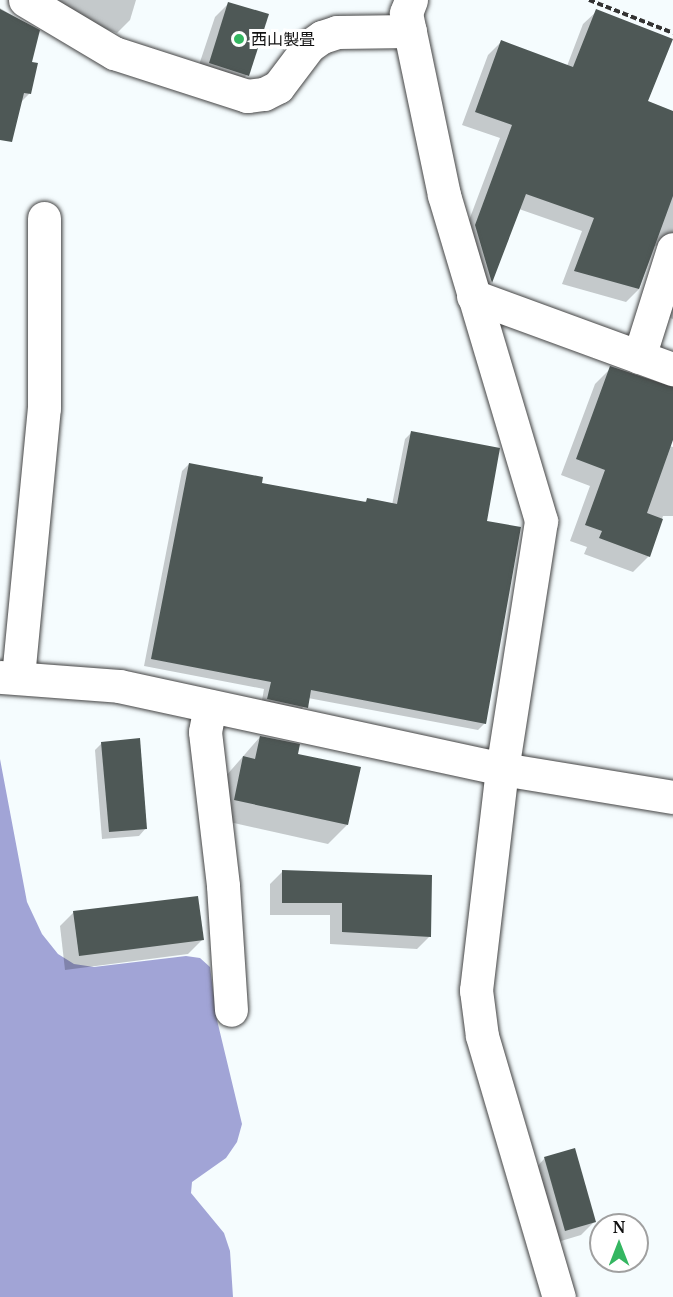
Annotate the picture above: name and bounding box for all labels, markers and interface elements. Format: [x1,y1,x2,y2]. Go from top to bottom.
place label: 西山製畳 [251,29,315,49]
marker: 西山製畳 [232,32,246,46]
north arrow [589,1213,649,1273]
text: N [613,1216,625,1238]

